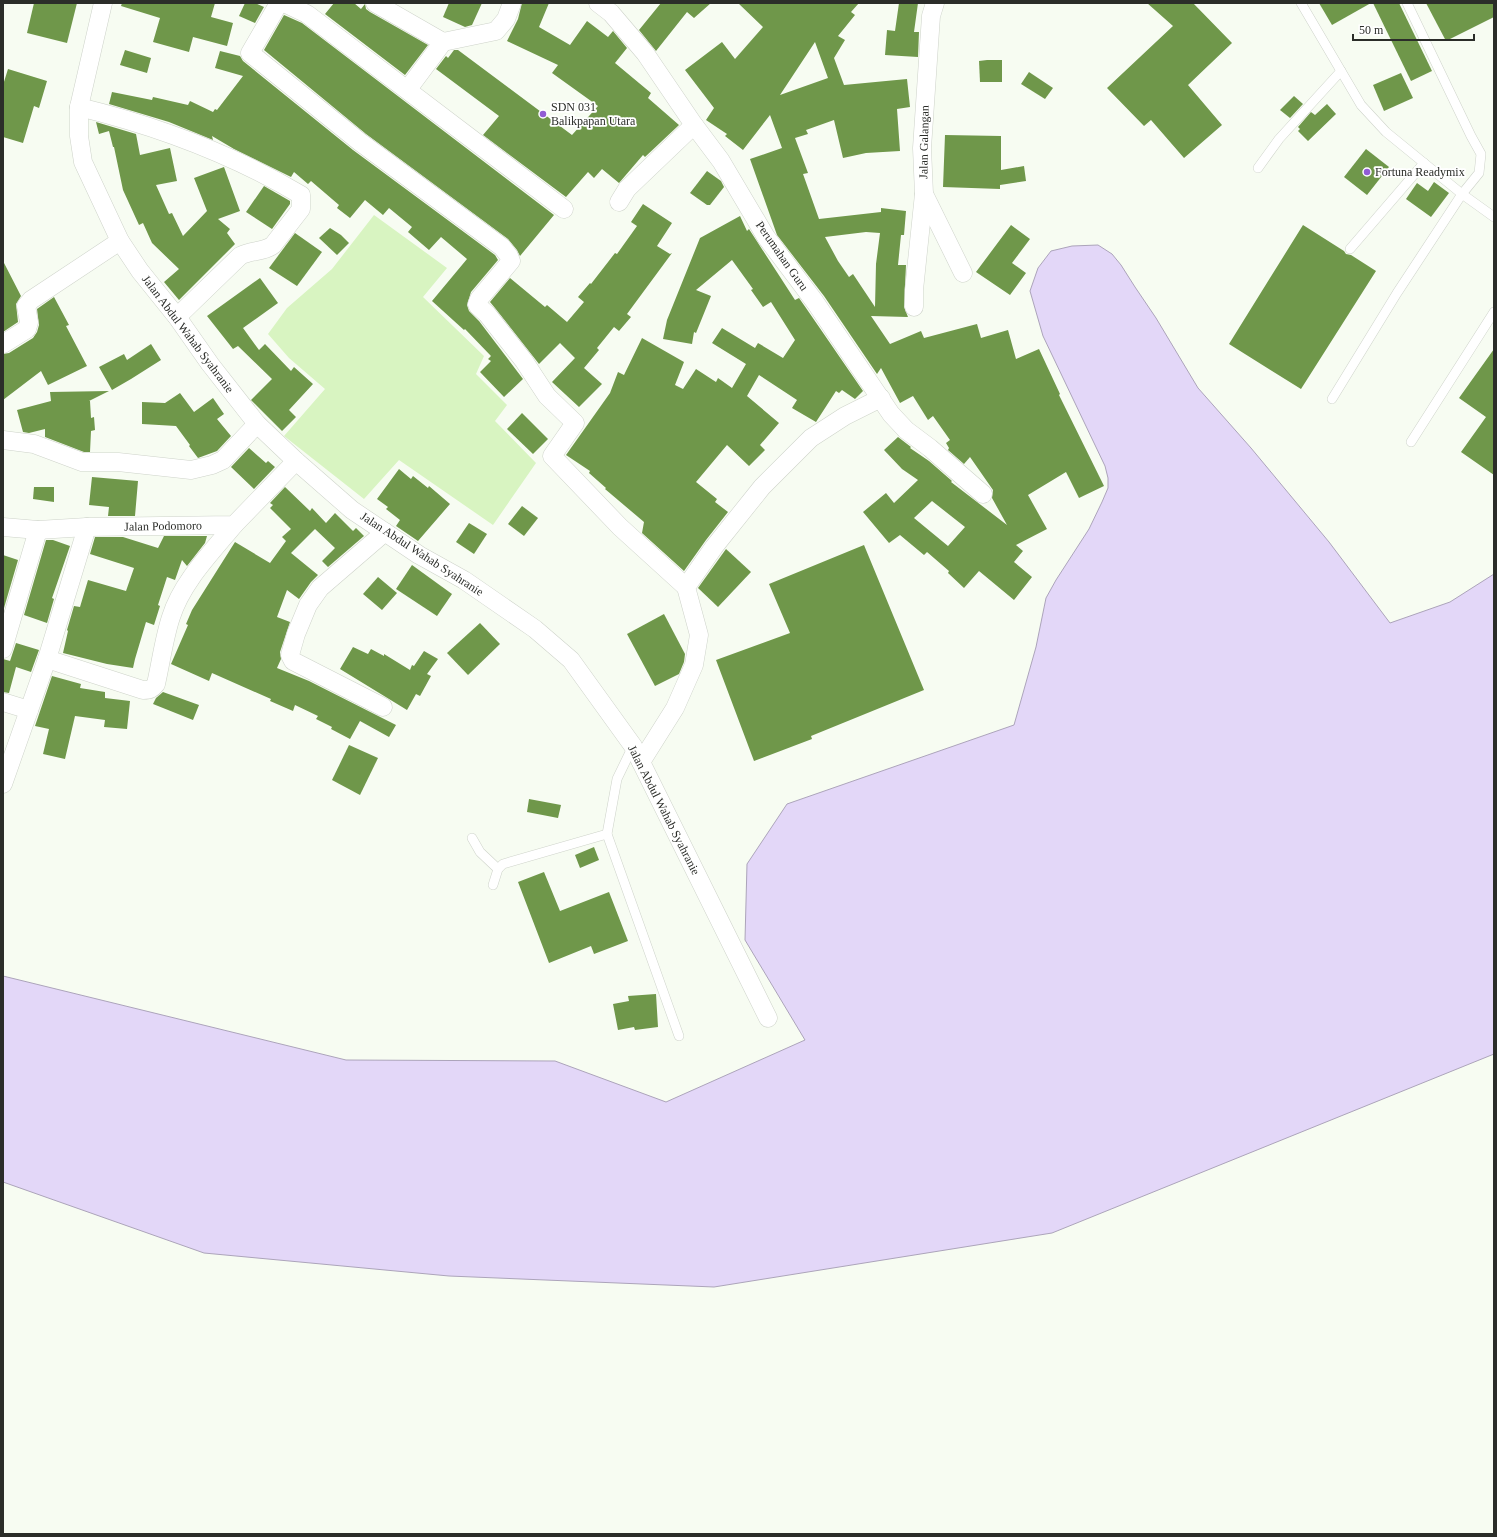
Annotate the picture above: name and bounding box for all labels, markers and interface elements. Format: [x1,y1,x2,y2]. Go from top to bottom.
scale bar [1353,16,1474,42]
text: 50 m [1359,23,1384,37]
place label: SDN 031 Balikpapan Utara [551,100,636,128]
street label: Jalan Galangan [916,105,932,179]
marker: SDN 031 Balikpapan Utara [538,109,548,119]
place label: Fortuna Readymix [1375,165,1465,179]
marker: Fortuna Readymix [1362,167,1372,177]
street label: Perumahan Guru [753,219,811,293]
street label: Jalan Abdul Wahab Syahranie [139,272,237,396]
street label: Jalan Abdul Wahab Syahranie [358,509,486,599]
street label: Jalan Podomoro [124,518,202,534]
street label: Jalan Abdul Wahab Syahranie [625,743,703,877]

